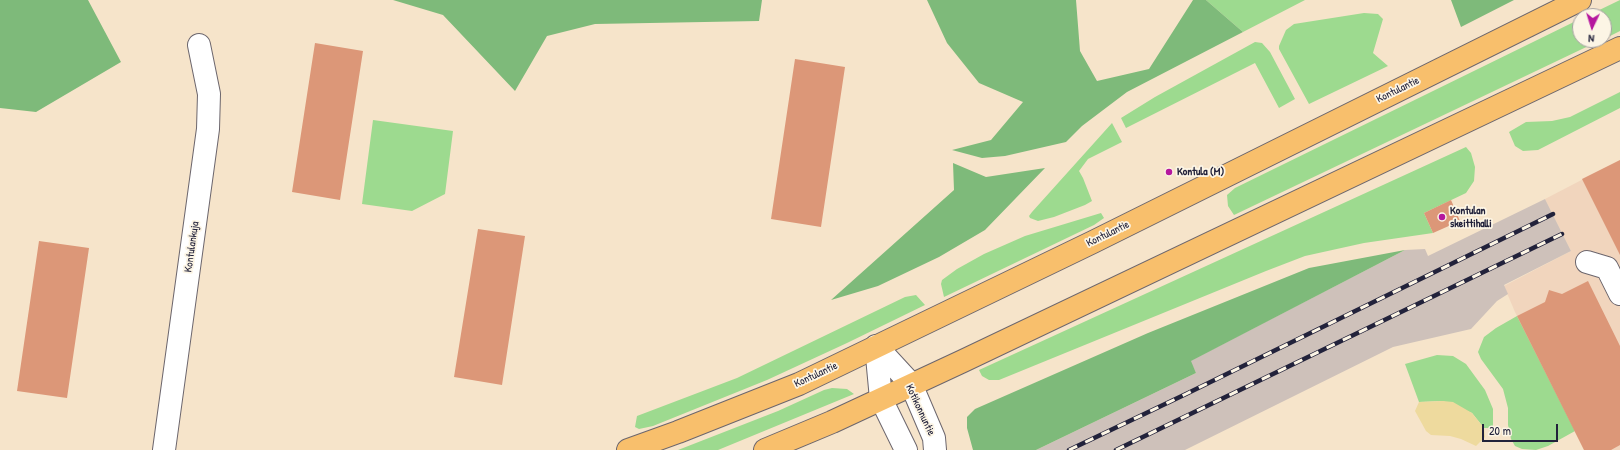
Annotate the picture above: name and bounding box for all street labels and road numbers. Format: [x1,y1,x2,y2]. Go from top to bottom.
street label: Kontulantie [1374,74,1422,106]
street label: Kontulantie [1084,218,1132,250]
street label: Kontulankuja [182,221,202,273]
street label: Kontulantie [792,359,840,391]
street label: Kotikonnuntie [902,382,938,438]

